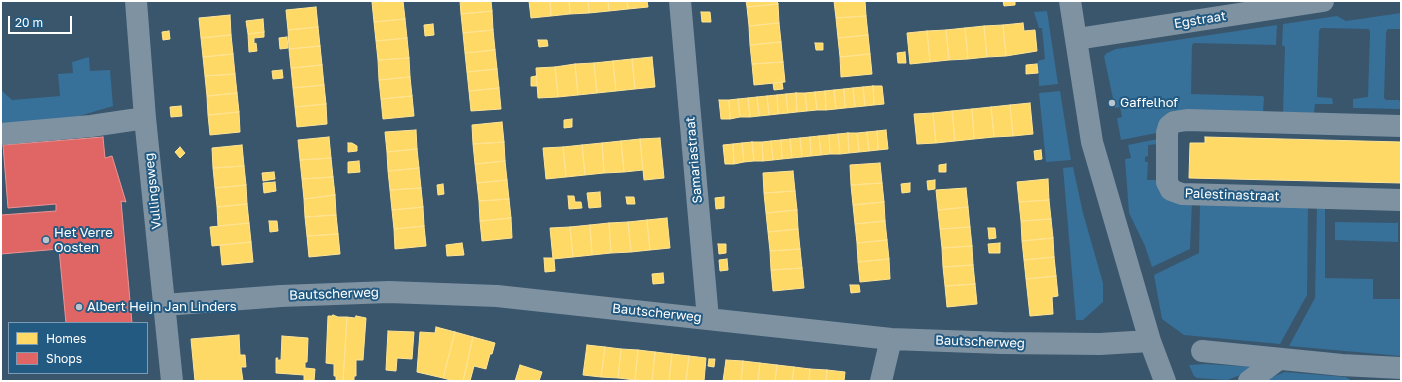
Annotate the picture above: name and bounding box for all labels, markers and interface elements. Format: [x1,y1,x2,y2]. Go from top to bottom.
scale bar [10,8,74,34]
street label: Egstraat [1173,8,1227,32]
text: 20 m [15,15,43,30]
place label: Gaffelhof [1120,95,1178,111]
marker: Gaffelhof [1107,98,1117,108]
street label: Samariastraat [682,116,706,204]
street label: Vullingsweg [141,152,165,230]
street label: Palestinastraat [1184,186,1280,204]
place label: Het Verre Oosten [54,225,113,256]
marker: Het Verre Oosten [41,235,51,245]
street label: Bautscherweg [289,285,379,303]
place label: Albert Heijn Jan Linders [87,299,237,315]
street label: Bautscherweg [611,301,703,325]
marker: Albert Heijn Jan Linders [74,302,84,312]
legend [8,322,148,374]
text: Homes [46,331,86,346]
street label: Bautscherweg [935,333,1025,351]
text: Shops [46,351,82,366]

